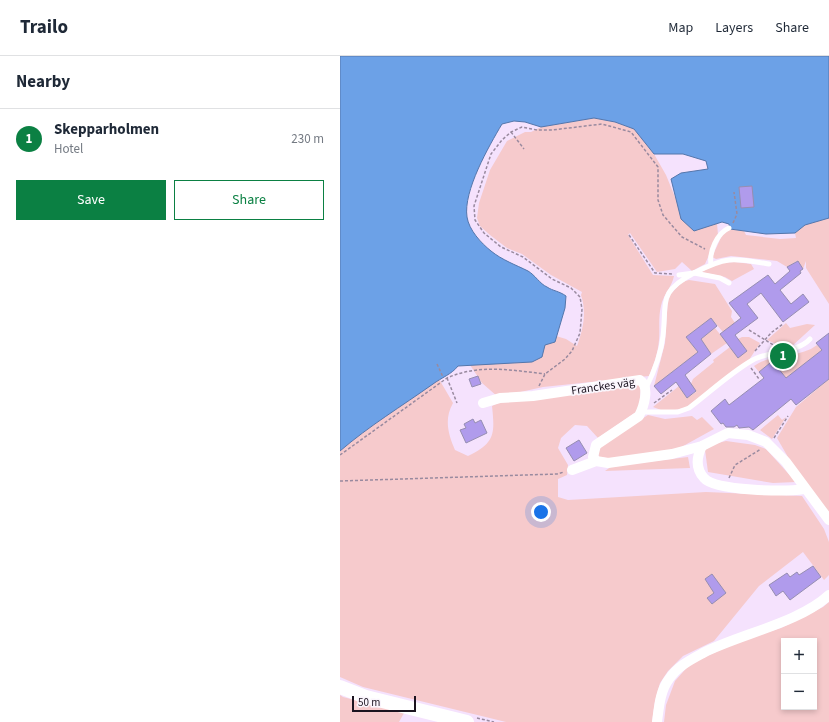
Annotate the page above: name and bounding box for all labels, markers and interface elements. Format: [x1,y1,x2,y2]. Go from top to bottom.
text: Trailo [20,14,68,41]
text: Map [668,18,693,38]
text: Layers [715,18,753,38]
text: Share [775,18,809,38]
text: Nearby [16,70,70,94]
text: Skepparholmen [54,119,159,140]
text: 1 [26,130,32,148]
text: 230 m [291,130,324,148]
text: Hotel [54,140,83,158]
button: Save [16,180,166,220]
button: Share [174,180,324,220]
pin: 1 [770,341,796,371]
street label: Franckes väg [570,374,636,399]
your location [531,502,551,522]
map controls [781,638,817,710]
button: + [781,638,817,674]
button: − [781,674,817,710]
scale bar [352,694,416,713]
text: 50 m [358,695,380,710]

